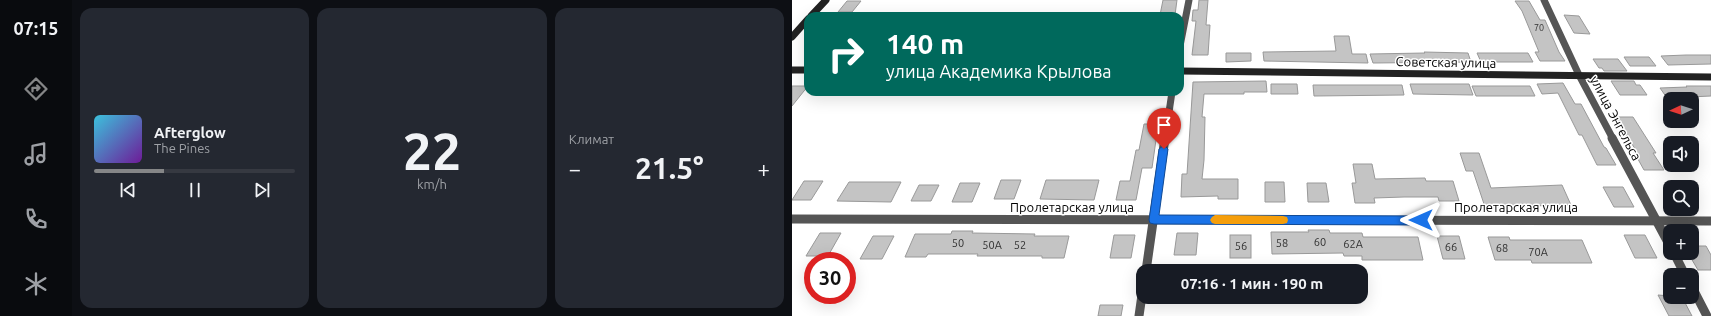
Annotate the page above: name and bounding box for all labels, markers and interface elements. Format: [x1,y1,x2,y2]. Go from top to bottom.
text: 07:15 [13,18,59,38]
house number: 70 [1534,23,1544,33]
icon: right [820,28,872,80]
text: 140 m [886,28,964,59]
street label: Советская улица [1396,54,1496,70]
text: улица Академика Крылова [886,61,1112,81]
street label: улица Энгельса [1588,73,1644,163]
icon: directions [22,75,50,103]
north arrow [1663,92,1699,128]
map controls [1663,92,1699,304]
pin [1147,108,1181,149]
icon: arrive [1153,114,1175,136]
text: 22 [403,122,461,180]
text: Afterglow [154,124,226,141]
text: Климат [569,132,614,146]
button: sound [1663,136,1699,172]
icon: music [22,140,50,168]
text: The Pines [154,141,210,155]
text: 21.5° [635,151,704,185]
text: − [569,156,581,181]
text: + [758,156,770,181]
text: km/h [417,177,447,191]
icon: previous [117,179,139,201]
icon: pause [184,179,206,201]
icon: next [251,179,273,201]
button: search [1663,180,1699,216]
position arrow [1400,199,1442,241]
street label: Пролетарская улица [1010,200,1134,214]
street label: Пролетарская улица [1454,200,1578,214]
icon: phone [22,205,50,233]
button: + [1663,224,1699,260]
house number: 60 [1314,236,1326,248]
house number: 50 [952,237,964,249]
house number: 58 [1276,237,1288,249]
house number: 62А [1343,238,1364,250]
house number: 50А [982,239,1003,251]
house number: 52 [1014,239,1026,251]
house number: 56 [1235,240,1247,252]
house number: 66 [1445,241,1457,253]
house number: 68 [1496,242,1508,254]
house number: 70А [1528,246,1549,258]
speed limit sign: 30 [804,252,856,304]
button: − [1663,268,1699,304]
icon: climate [22,270,50,298]
text: 07:16 · 1 мин · 190 m [1181,275,1323,292]

